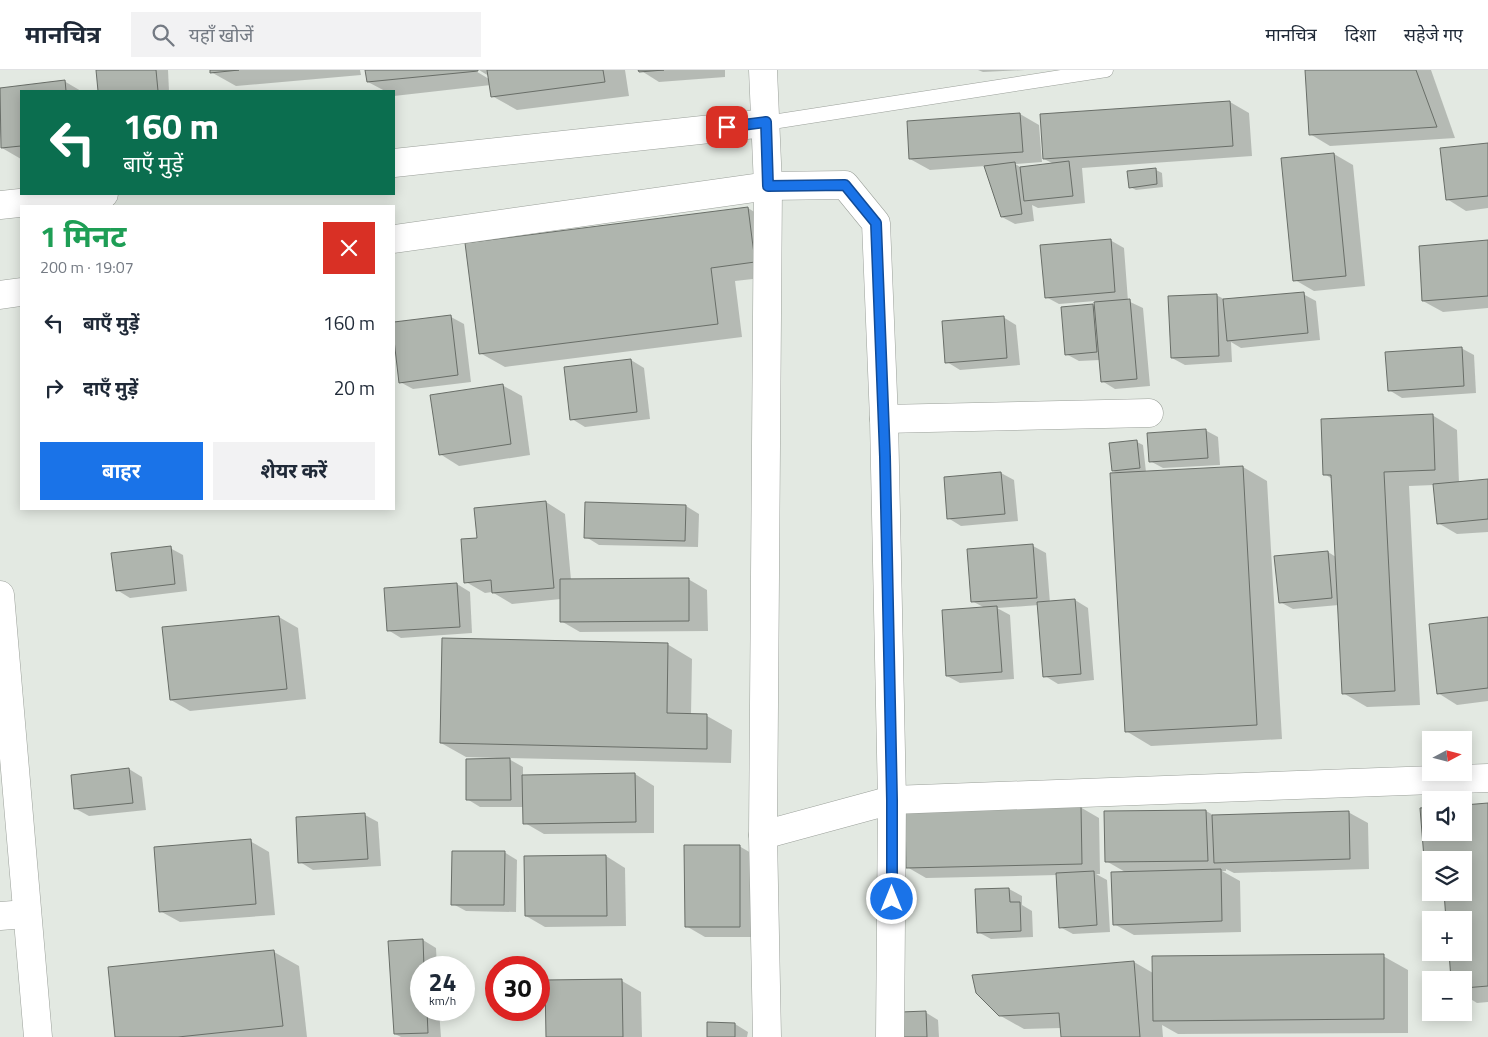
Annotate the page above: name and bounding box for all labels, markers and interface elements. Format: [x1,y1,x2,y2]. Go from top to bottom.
search box [131,12,481,57]
text: मानचित्र [25,16,101,52]
text: यहाँ खोजें [189,20,253,49]
icon: search [149,21,177,49]
text: मानचित्र [1265,21,1317,48]
text: दिशा [1345,21,1376,48]
text: सहेजे गए [1404,21,1463,48]
text: 160 m [123,99,219,153]
pin [706,106,748,148]
icon: left [40,110,105,175]
icon: arrive [713,113,741,141]
text: बाएँ मुड़ें [123,147,183,181]
text: 1 मिनट [40,213,126,259]
button: close [323,222,375,274]
text: 200 m · 19:07 [40,255,134,279]
text: बाएँ मुड़ें [83,308,139,337]
text: 160 m [323,308,375,337]
icon: left [40,309,68,337]
text: दाएँ मुड़ें [83,373,138,402]
text: 20 m [334,373,375,402]
icon: right [40,374,68,402]
button: बाहर [40,442,203,500]
button: शेयर करें [213,442,375,500]
north arrow [1422,731,1472,781]
map controls [1422,731,1472,1021]
button: sound [1422,791,1472,841]
button: layers [1422,851,1472,901]
position arrow [865,872,917,924]
button: + [1422,911,1472,961]
speed limit sign: 30 [485,956,550,1021]
text: 24 [428,963,457,1001]
button: − [1422,971,1472,1021]
text: km/h [429,991,456,1010]

